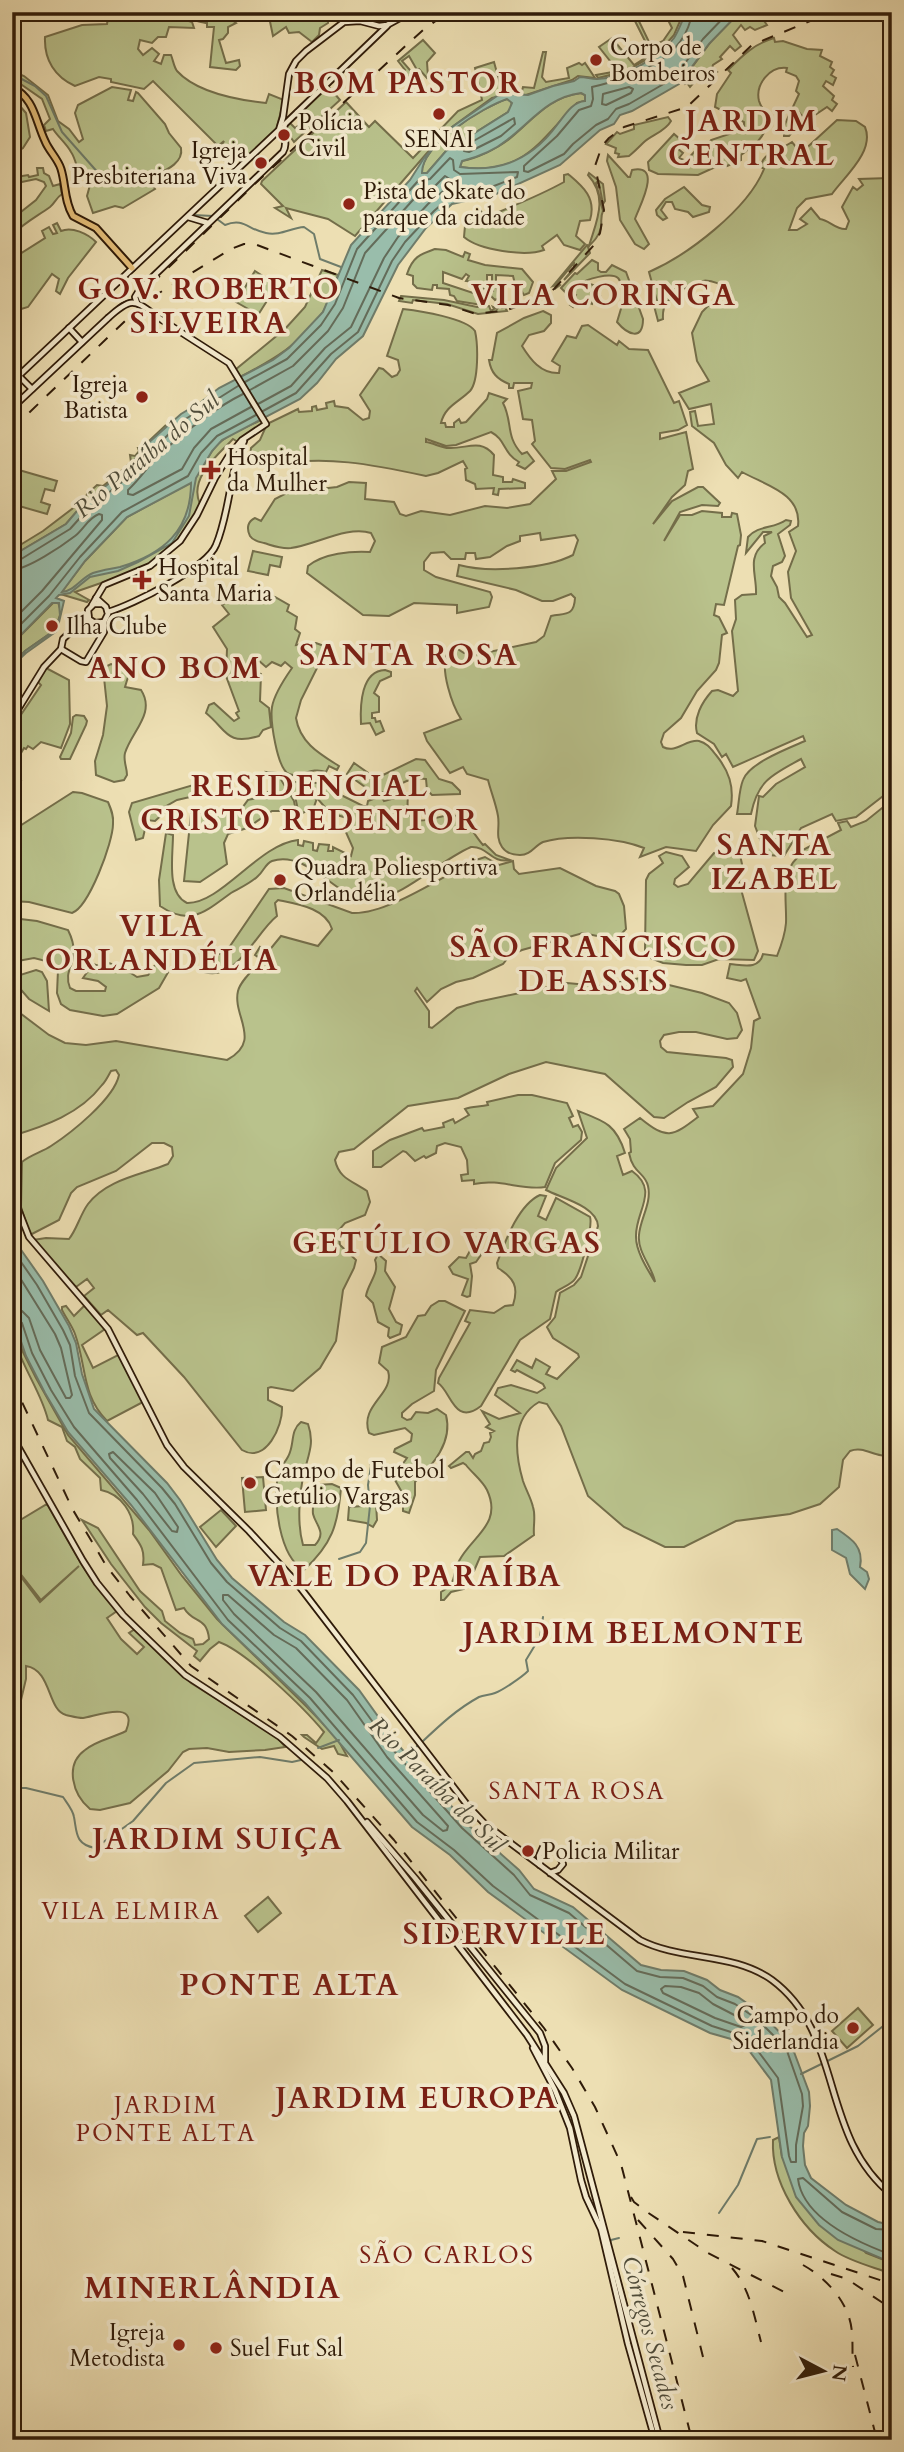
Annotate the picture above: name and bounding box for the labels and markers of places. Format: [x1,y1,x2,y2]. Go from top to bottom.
place label: Corpo de Bombeiros [610,32,715,89]
marker: Corpo de Bombeiros [588,52,604,68]
marker: SENAI [431,106,447,122]
place label: Polícia Civil [298,107,363,164]
place label: SENAI [404,124,474,155]
marker: Polícia Civil [276,127,292,143]
place label: Igreja Presbiteriana Viva [71,135,247,192]
marker: Igreja Presbiteriana Viva [253,155,269,171]
place label: Pista de Skate do parque da cidade [363,176,525,233]
marker: Pista de Skate do parque da cidade [341,196,357,212]
place label: Igreja Batista [64,369,128,426]
marker: Igreja Batista [134,389,150,405]
place label: Hospital da Mulher [227,442,328,499]
marker: Hospital da Mulher [201,460,221,480]
place label: Hospital Santa Maria [158,552,272,609]
marker: Hospital Santa Maria [132,570,152,590]
place label: Ilha Clube [66,611,167,642]
marker: Ilha Clube [44,618,60,634]
place label: Quadra Poliesportiva Orlandélia [294,852,498,909]
marker: Quadra Poliesportiva Orlandélia [272,872,288,888]
place label: Campo de Futebol Getúlio Vargas [264,1455,445,1512]
marker: Campo de Futebol Getúlio Vargas [242,1475,258,1491]
place label: Policia Militar [542,1836,680,1867]
marker: Policia Militar [520,1843,536,1859]
place label: Campo do Siderlandia [732,2000,839,2057]
marker: Campo do Siderlandia [845,2020,861,2036]
place label: Igreja Metodista [70,2317,165,2374]
place label: Suel Fut Sal [230,2333,343,2364]
marker: Igreja Metodista [171,2337,187,2353]
marker: Suel Fut Sal [208,2340,224,2356]

